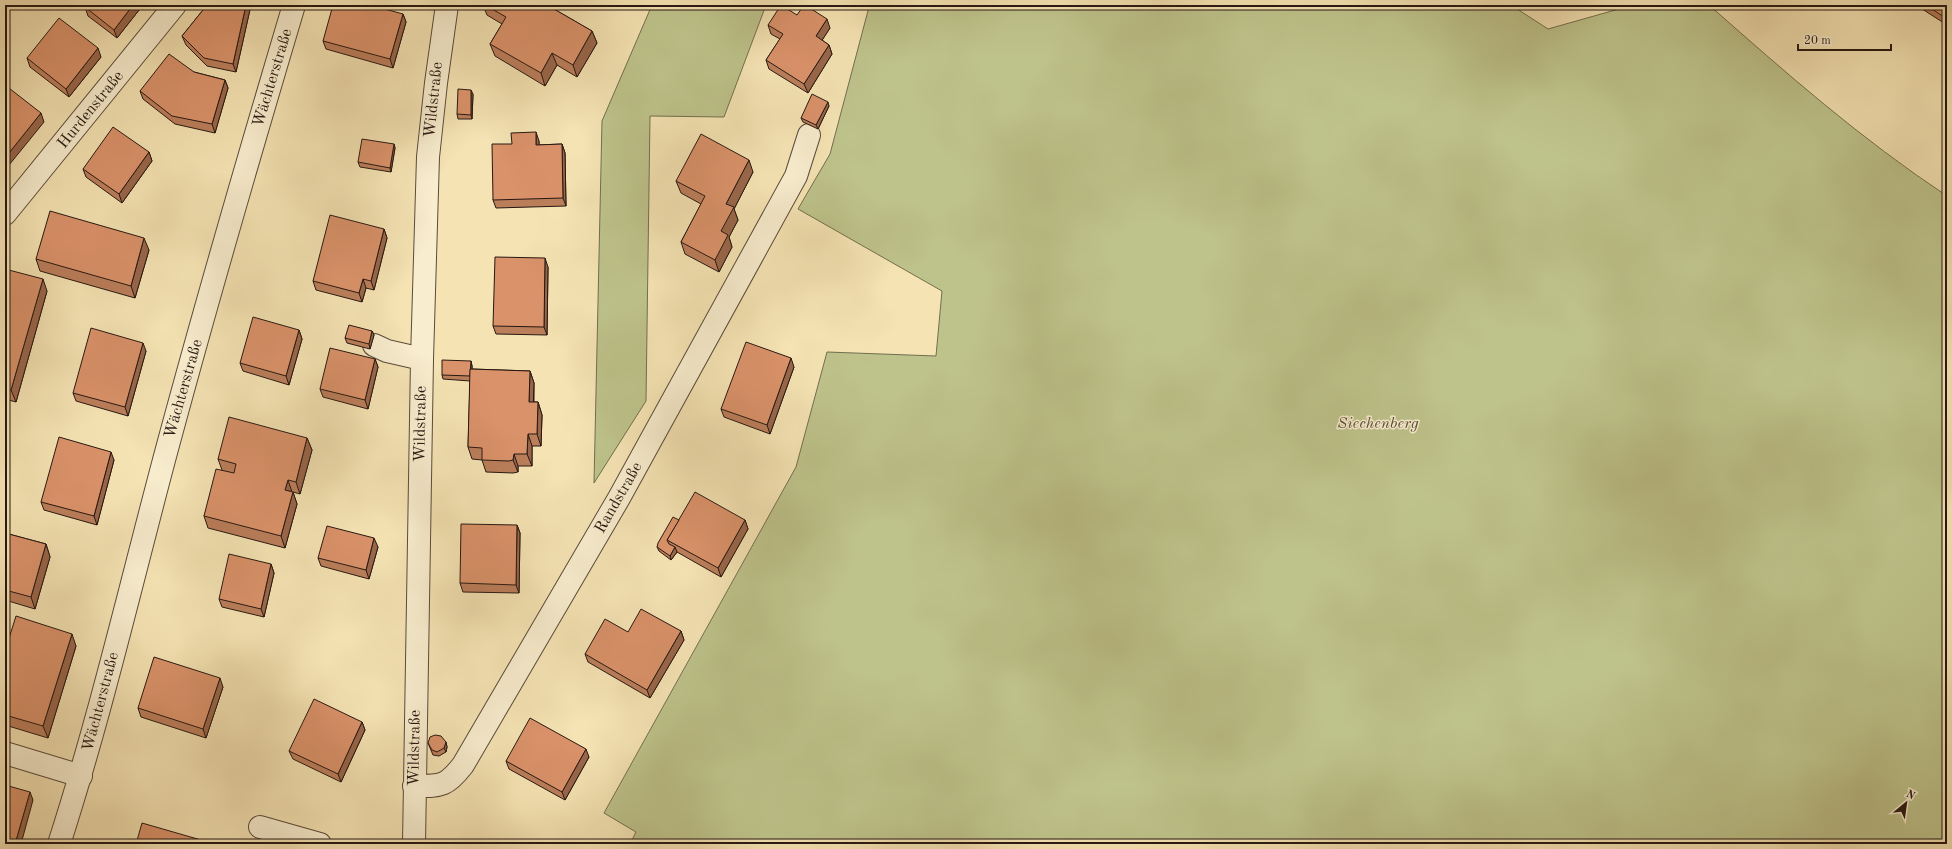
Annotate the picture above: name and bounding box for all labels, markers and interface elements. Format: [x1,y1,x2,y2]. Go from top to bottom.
scale bar [1798,26,1891,52]
street label: Wächterstraße [250,27,296,129]
text: 20 m [1804,35,1831,47]
street label: Wildstraße [422,61,446,139]
street label: Hurdenstraße [55,68,127,152]
street label: Wächterstraße [162,338,206,440]
street label: Wildstraße [412,386,430,462]
park label: Siechenberg [1337,416,1419,432]
street label: Randstraße [592,460,646,536]
street label: Wächterstraße [80,651,122,753]
street label: Wildstraße [406,710,424,786]
north arrow [1886,783,1926,823]
text: N [1904,789,1917,803]

